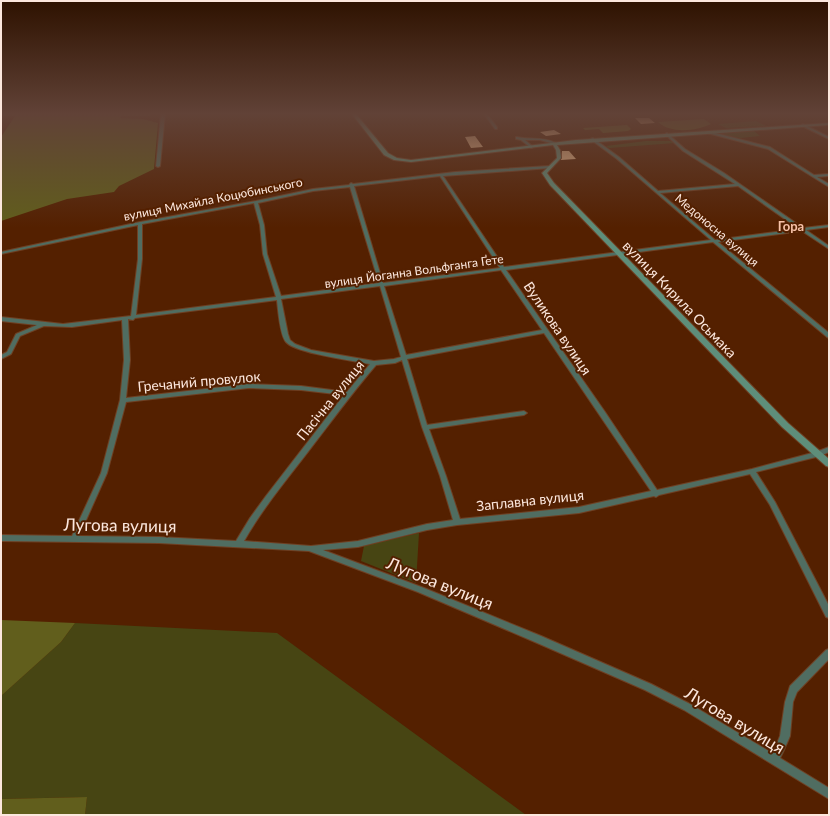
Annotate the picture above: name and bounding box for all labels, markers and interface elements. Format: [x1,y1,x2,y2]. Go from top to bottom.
street label: вулиця Михайла Коцюбинського [122,174,304,224]
street label: Медоносна вулиця [672,191,762,270]
district label: Гора [778,218,804,234]
street label: вулиця Кирила Осьмака [620,237,740,361]
street label: вулиця Йоганна Вольфганга Ґете [324,251,504,291]
street label: Вуликова вулиця [520,278,596,378]
street label: Пасічна вулиця [293,357,367,443]
street label: Гречаний провулок [137,367,262,395]
street label: Заплавна вулиця [475,486,585,514]
street label: Лугова вулиця [62,513,177,536]
street label: Лугова вулиця [383,552,496,614]
street label: Лугова вулиця [680,681,789,758]

